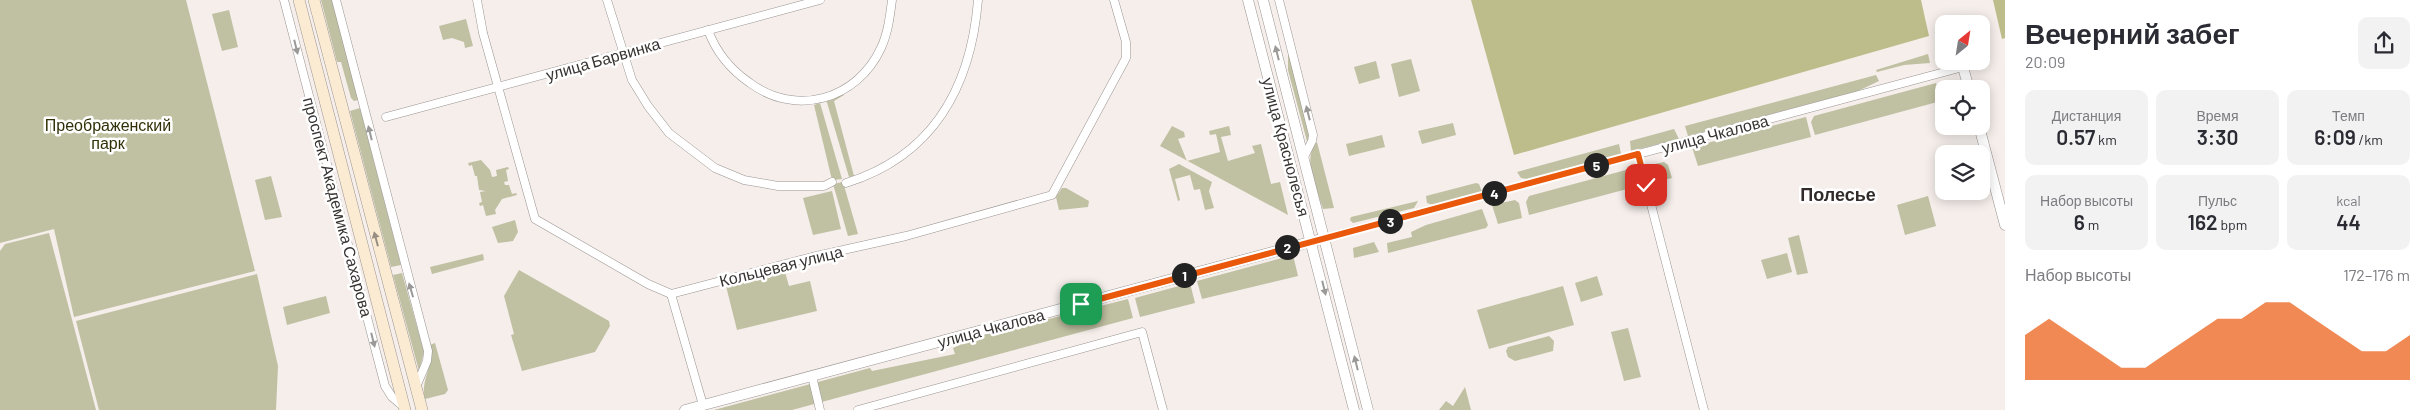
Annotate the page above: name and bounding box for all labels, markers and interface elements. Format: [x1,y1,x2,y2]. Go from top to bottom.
north arrow [1935,15,1990,70]
map controls [1935,15,1990,200]
text: Вечерний забег [2025,16,2240,50]
button: share [2358,17,2410,69]
street label: улица Барвинка [544,33,662,84]
one-way arrow [293,40,301,55]
one-way arrow [1272,45,1280,60]
text: 20:09 [2025,52,2065,71]
street label: улица Краснолесья [1259,75,1314,218]
button: locate [1935,80,1990,135]
street label: проспект Академика Сахарова [300,95,377,319]
one-way arrow [1304,106,1312,121]
text: Дистанция [2052,107,2121,124]
text: Время [2196,107,2239,124]
text: Темп [2332,107,2365,124]
street label: улица Чкалова [1659,110,1770,157]
park label: Преображенский парк [45,115,171,152]
text: 0.57 [2056,124,2095,149]
text: 3:30 [2197,124,2238,149]
text: 6:09 [2314,124,2356,149]
one-way arrow [366,125,374,140]
text: km [2095,131,2117,148]
text: /km [2356,131,2383,148]
button: layers [1935,145,1990,200]
pin: 5 [1584,152,1608,178]
text: 5 [1593,157,1600,174]
pin [1625,164,1667,206]
icon: check [1632,171,1660,199]
pin: 4 [1482,180,1506,206]
district label: Полесье [1800,183,1876,205]
text: 4 [1490,185,1499,202]
text: Набор высоты [2040,192,2133,209]
text: Пульс [2198,192,2237,209]
text: kcal [2336,192,2361,209]
pin: 3 [1378,208,1402,234]
text: 6 [2074,209,2085,234]
text: 162 [2188,209,2218,234]
text: 44 [2336,209,2361,234]
text: 3 [1387,213,1394,230]
text: m [2085,216,2099,233]
text: bpm [2218,216,2247,233]
one-way arrow [372,231,380,246]
pin: 2 [1274,234,1300,260]
text: 2 [1284,239,1291,256]
street label: Кольцевая улица [717,241,845,290]
pin: 1 [1172,262,1196,288]
text: Набор высоты [2025,265,2131,284]
text: 172–176 m [2343,265,2410,284]
text: 1 [1182,267,1187,284]
one-way arrow [1320,281,1328,296]
one-way arrow [407,283,415,298]
pin [1060,283,1102,325]
icon: arrive [1067,290,1095,318]
street label: улица Чкалова [935,304,1046,351]
one-way arrow [370,332,378,347]
one-way arrow [1352,355,1360,370]

